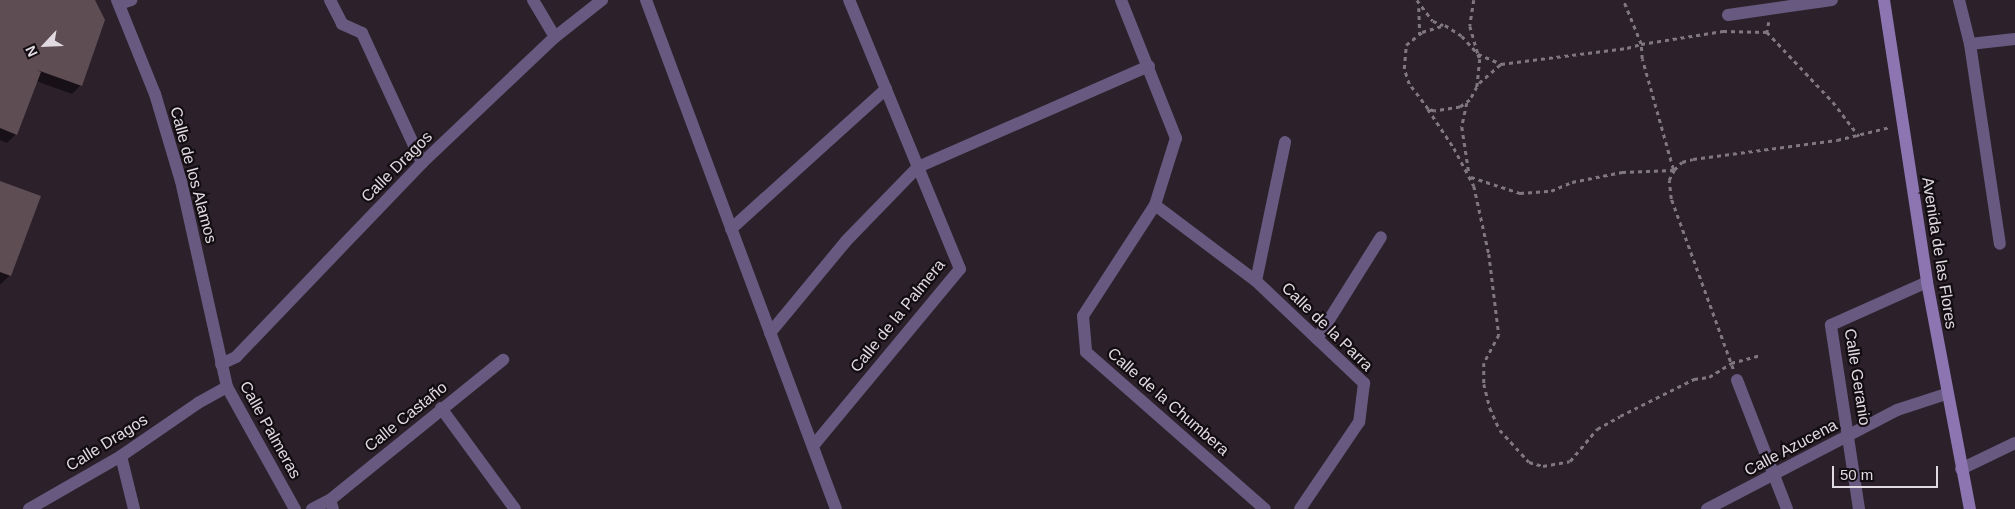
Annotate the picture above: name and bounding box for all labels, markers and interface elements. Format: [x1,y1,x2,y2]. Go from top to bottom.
north arrow [20,20,70,70]
text: N [22,43,41,59]
street label: Calle de los Alamos [165,104,221,246]
street label: Calle Dragos [358,128,436,206]
street label: Avenida de las Flores [1918,176,1960,330]
street label: Calle de la Palmera [847,256,949,376]
street label: Calle de la Parra [1277,279,1377,375]
street label: Calle Geranio [1840,327,1874,427]
street label: Calle de la Chumbera [1103,344,1233,460]
street label: Calle Palmeras [235,378,305,482]
street label: Calle Castaño [361,378,451,456]
street label: Calle Dragos [63,410,151,476]
street label: Calle Azucena [1741,415,1841,481]
scale bar [1835,456,1941,488]
text: 50 m [1840,466,1873,483]

